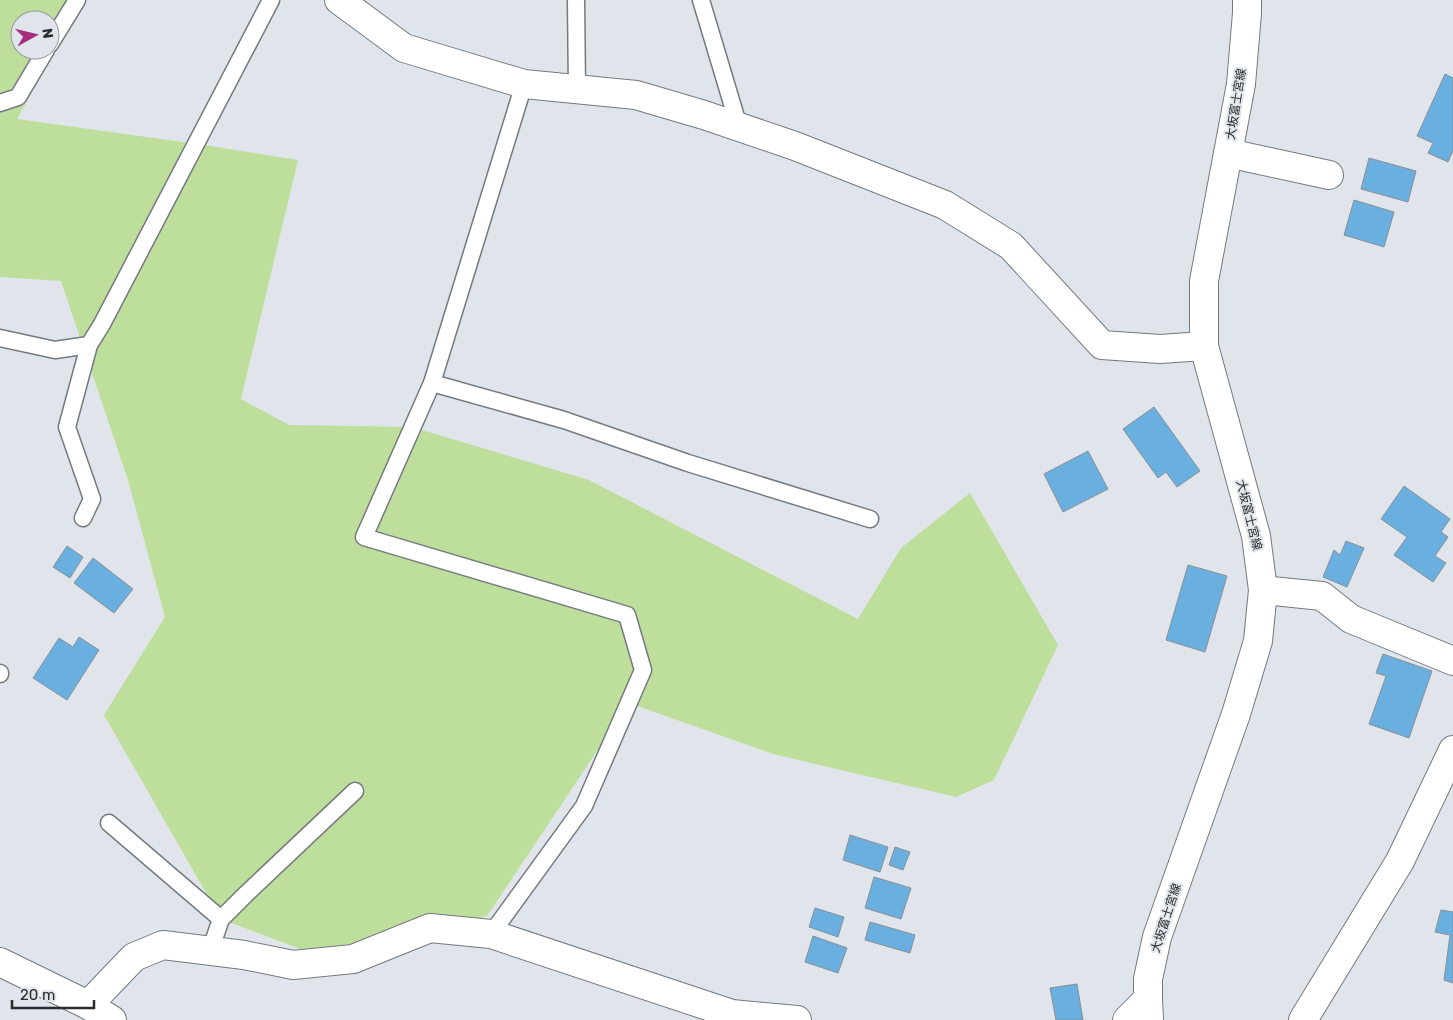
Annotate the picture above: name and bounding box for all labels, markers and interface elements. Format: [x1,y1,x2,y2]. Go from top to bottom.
north arrow [10,10,60,60]
text: N [38,27,56,39]
street label: 大坂富士宮線 [1223,67,1249,141]
street label: 大坂富士宮線 [1233,478,1265,552]
street label: 大坂富士宮線 [1148,882,1184,954]
scale bar [12,978,95,1010]
text: 20 m [20,986,55,1004]

